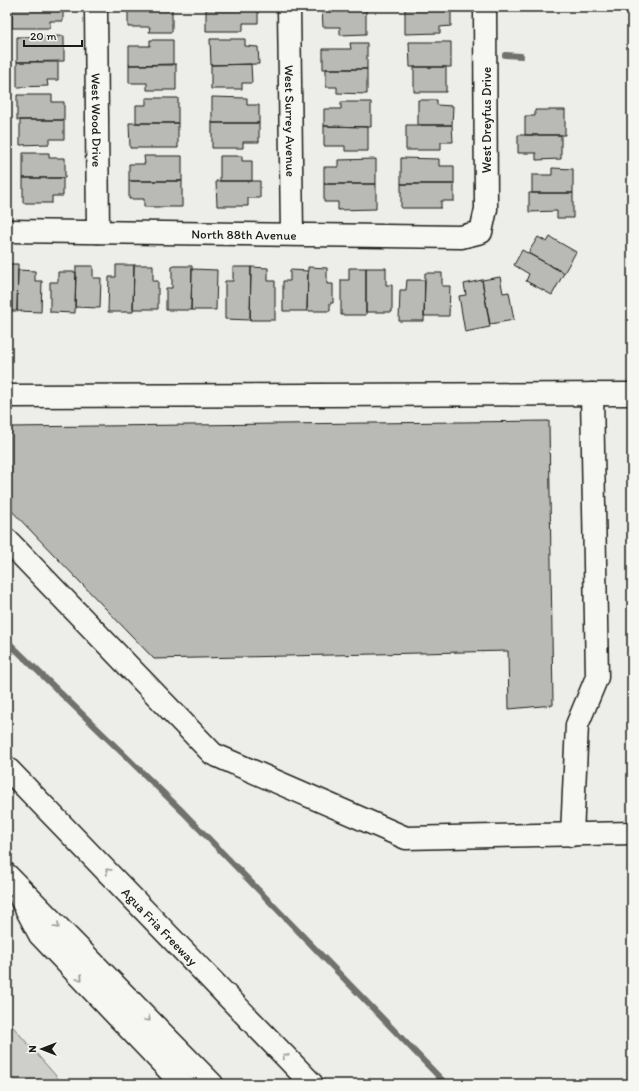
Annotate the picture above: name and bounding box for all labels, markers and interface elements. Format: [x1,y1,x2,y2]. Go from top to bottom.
scale bar [24,22,82,48]
text: 20 m [30,29,57,43]
street label: West Surrey Avenue [282,65,298,177]
street label: West Dreyfus Drive [479,67,494,173]
street label: West Wood Drive [89,73,104,167]
street label: North 88th Avenue [191,226,297,243]
one-way arrow [105,869,112,876]
street label: Agua Fria Freeway [119,885,200,969]
one-way arrow [52,921,60,929]
one-way arrow [76,973,83,981]
one-way arrow [143,1014,151,1022]
north arrow [22,1029,62,1069]
text: N [26,1045,39,1053]
one-way arrow [282,1053,290,1061]

